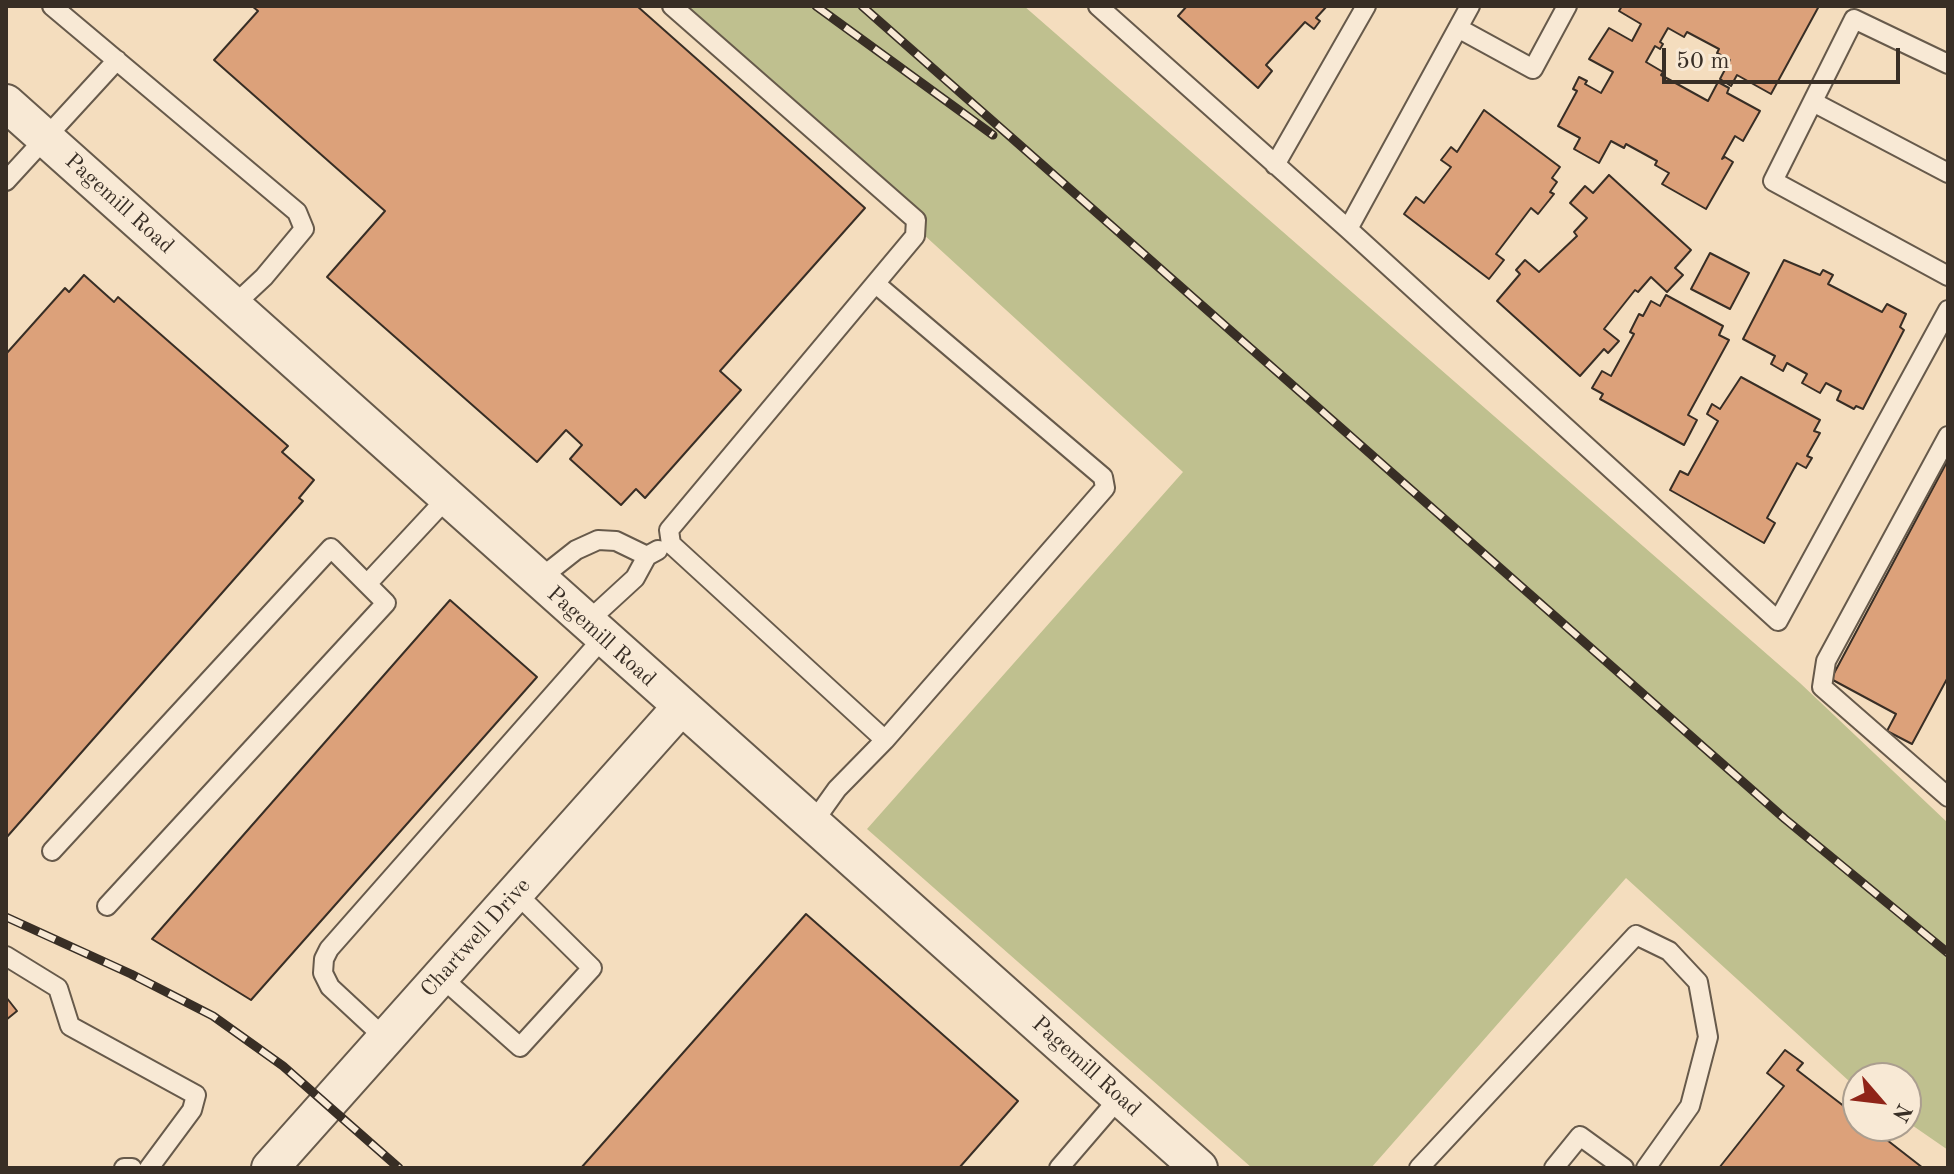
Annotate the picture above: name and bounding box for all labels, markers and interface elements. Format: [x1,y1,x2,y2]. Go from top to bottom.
scale bar [1666,32,1904,82]
text: 50 m [1676,50,1730,74]
street label: Pagemill Road [59,148,179,260]
street label: Pagemill Road [541,581,661,693]
street label: Chartwell Drive [416,873,536,1003]
street label: Pagemill Road [1026,1011,1146,1123]
north arrow [1842,1062,1922,1142]
text: N [1888,1100,1915,1125]

